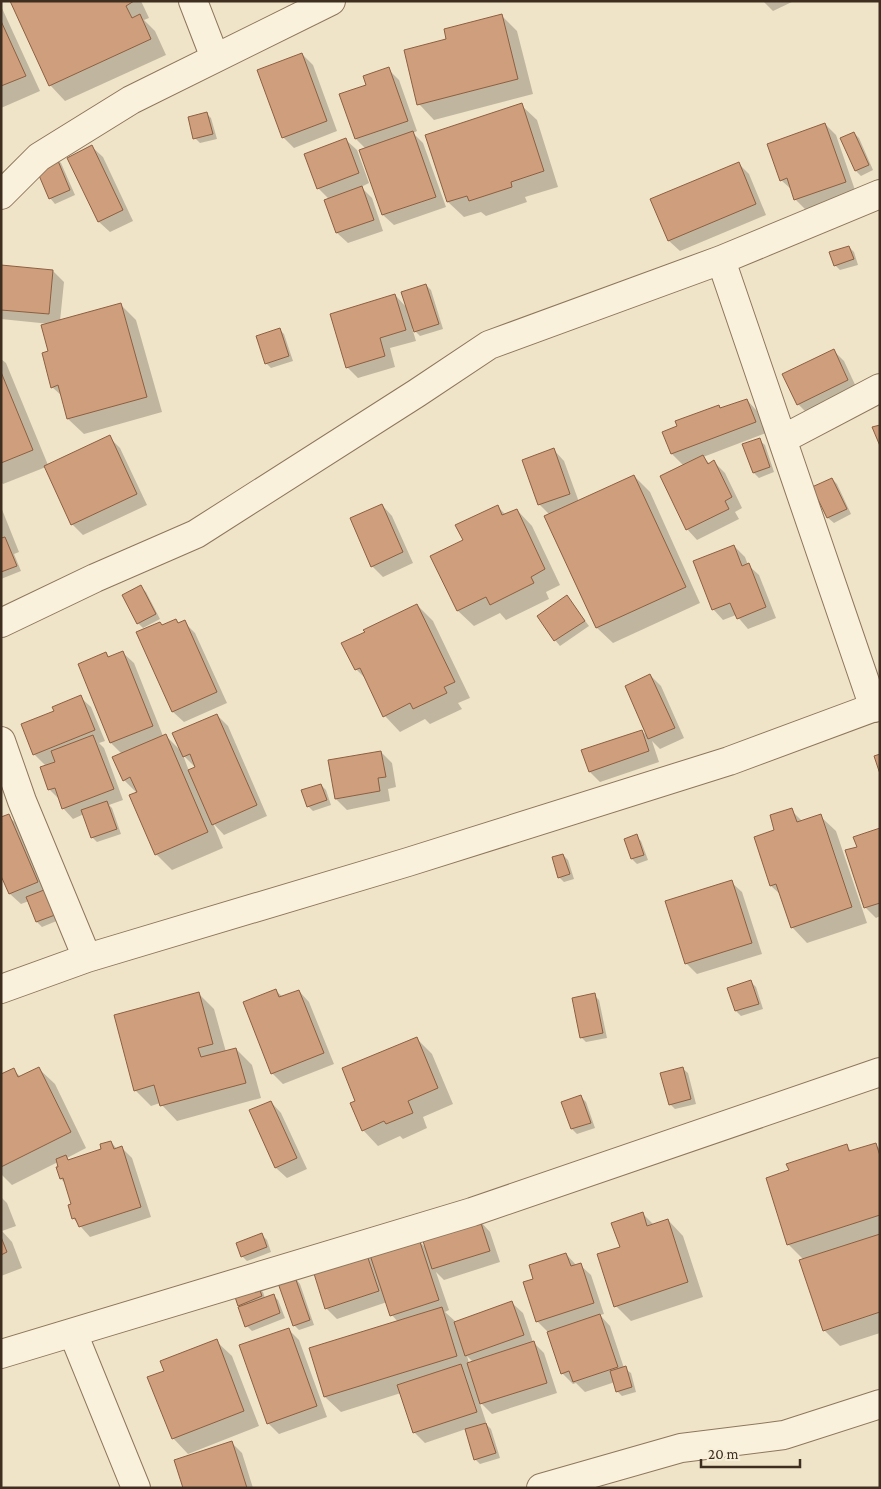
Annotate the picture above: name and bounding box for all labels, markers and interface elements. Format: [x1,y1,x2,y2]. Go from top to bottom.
scale bar [701,1436,800,1468]
text: 20 m [708,1446,739,1462]

